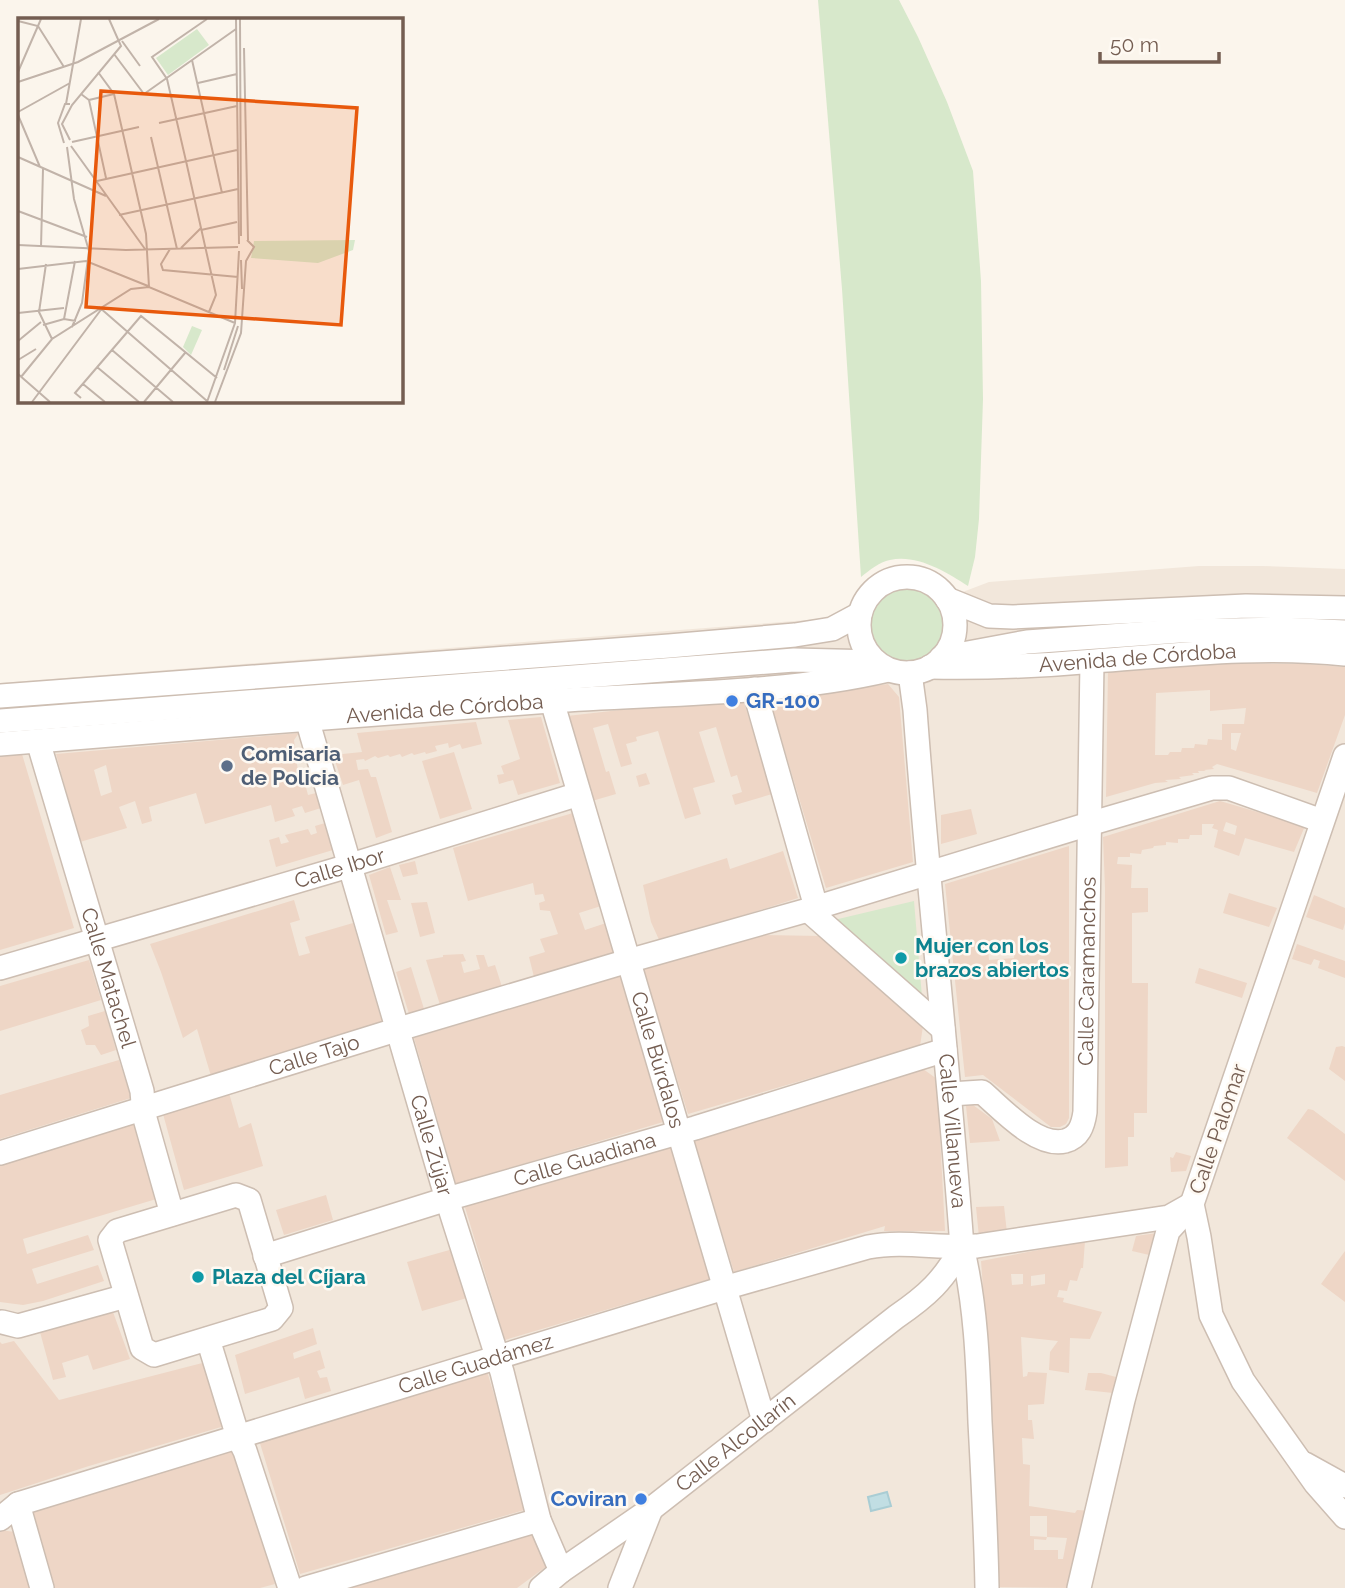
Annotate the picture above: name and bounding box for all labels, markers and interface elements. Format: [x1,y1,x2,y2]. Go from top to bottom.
inset map [18,18,402,402]
scale bar [1100,21,1219,65]
text: 50 m [1110,32,1159,57]
street label: Avenida de Córdoba [1038,638,1237,677]
place label: GR-100 [746,688,820,713]
street label: Avenida de Córdoba [345,689,544,728]
marker: GR-100 [724,693,740,709]
place label: Comisaria de Policia [241,741,341,790]
marker: Comisaria de Policia [219,758,235,774]
street label: Calle Ibor [291,842,388,893]
street label: Calle Caramanchos [1073,877,1101,1066]
street label: Calle Matachel [76,905,142,1051]
place label: Mujer con los brazos abiertos [915,933,1069,982]
marker: Mujer con los brazos abiertos [893,950,909,966]
street label: Calle Búrdalos [626,988,690,1131]
street label: Calle Tajo [266,1029,362,1081]
street label: Calle Villanueva [934,1053,972,1209]
street label: Calle Palomar [1184,1060,1252,1197]
street label: Calle Zújar [405,1092,459,1199]
street label: Calle Guadiana [511,1127,659,1191]
place label: Plaza del Cíjara [212,1264,366,1289]
marker: Plaza del Cíjara [190,1269,206,1285]
street label: Calle Guadámez [395,1328,556,1399]
street label: Calle Alcollarín [670,1388,800,1497]
place label: Coviran [551,1486,627,1511]
marker: Coviran [633,1491,649,1507]

